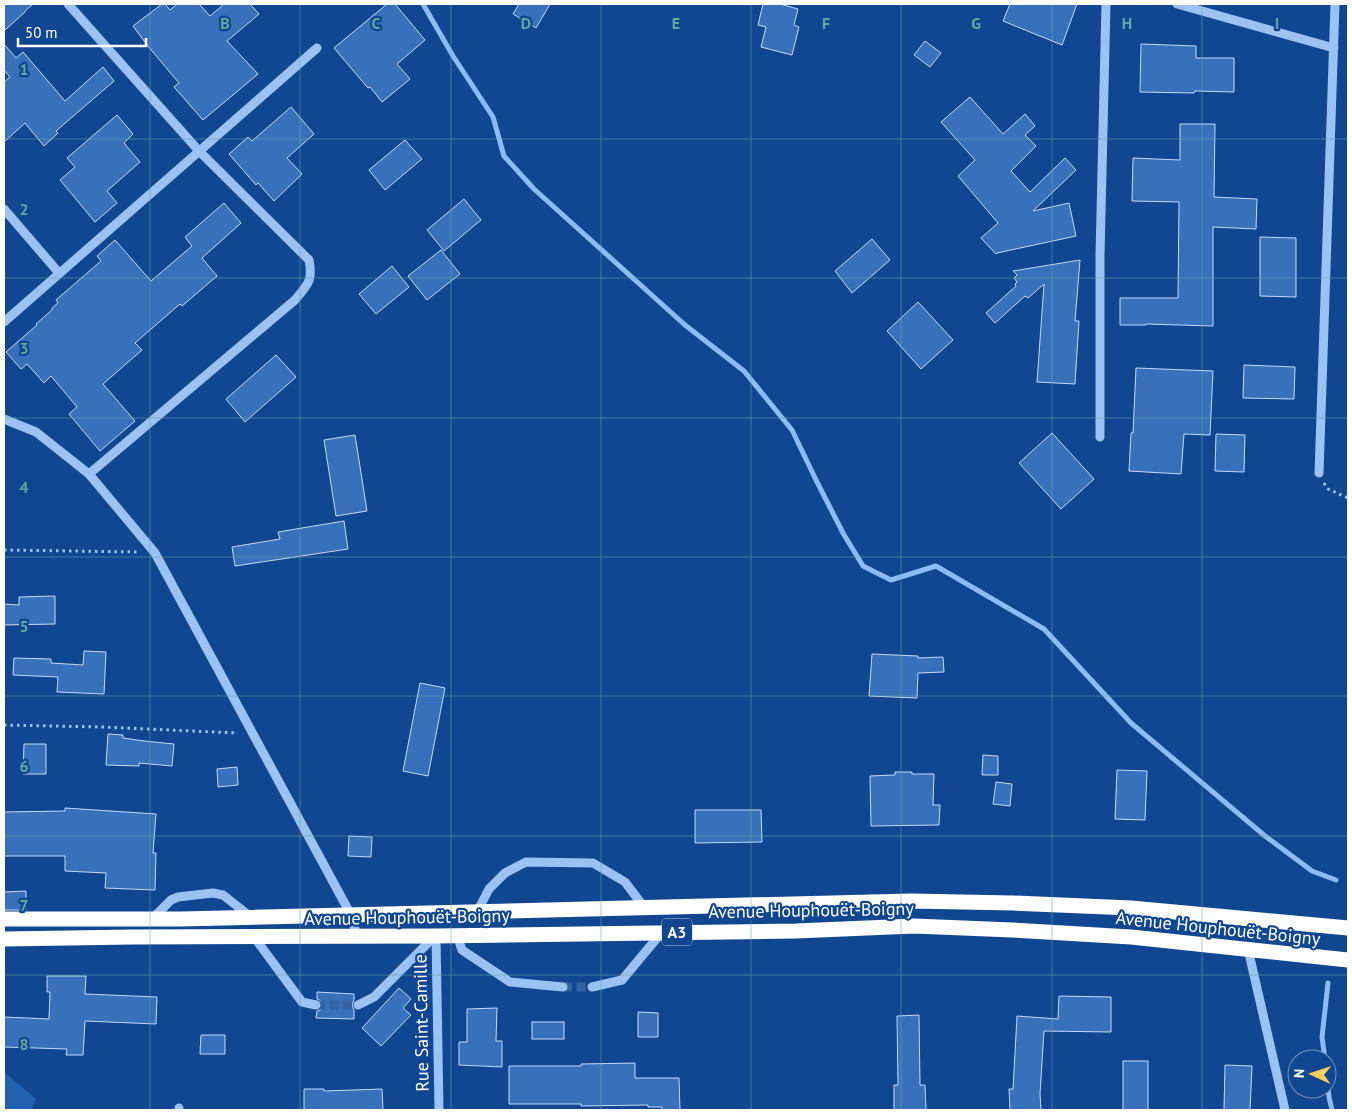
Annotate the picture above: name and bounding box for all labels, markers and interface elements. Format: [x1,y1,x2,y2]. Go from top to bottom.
text: B [220,13,230,33]
text: C [372,13,381,33]
text: D [521,13,531,33]
text: E [672,13,680,33]
text: F [822,13,830,33]
text: G [971,13,981,33]
text: H [1122,13,1132,33]
text: I [1275,13,1279,33]
scale bar [18,15,145,47]
text: 50 m [25,23,58,42]
text: 1 [19,59,29,79]
text: 2 [19,199,29,219]
text: 3 [19,338,29,358]
text: 4 [19,477,29,497]
text: 5 [19,616,29,636]
text: 6 [19,756,29,776]
text: 7 [19,895,29,915]
street label: Avenue Houphouët-Boigny [708,897,915,923]
street label: Avenue Houphouët-Boigny [304,904,511,930]
street label: Avenue Houphouët-Boigny [1115,906,1322,950]
road number: A3 [662,919,692,946]
street label: Rue Saint-Camille [408,954,434,1092]
text: 8 [19,1034,29,1054]
north arrow [1287,1049,1337,1099]
text: N [1290,1068,1308,1078]

